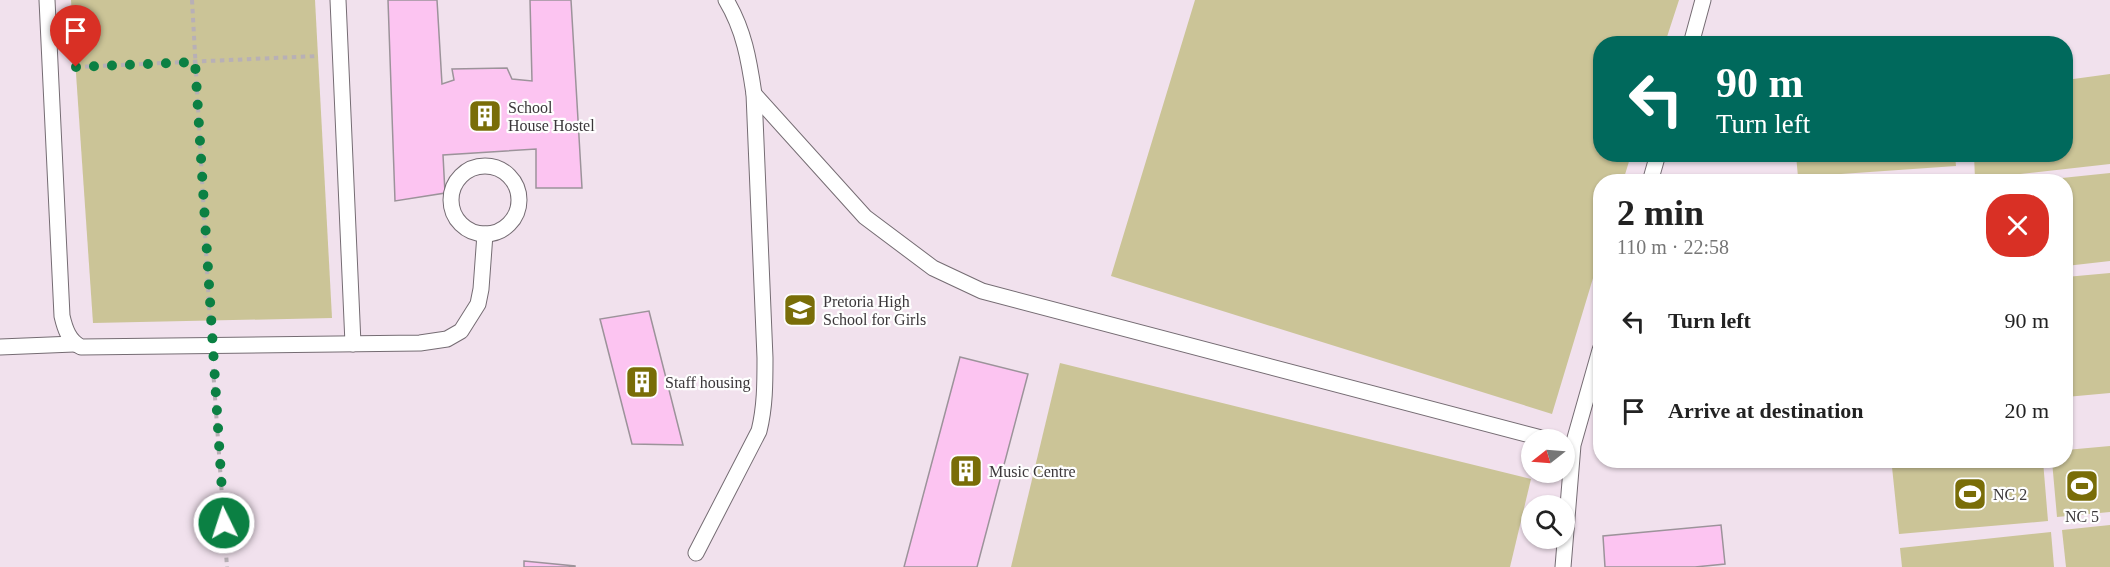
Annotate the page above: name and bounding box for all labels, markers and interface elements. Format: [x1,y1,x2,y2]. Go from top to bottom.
pin [50,5,101,67]
icon: arrive [59,14,92,47]
icon: left [1617,60,1695,138]
text: 90 m [1716,60,1804,106]
building icon: School House Hostel [467,98,503,134]
place label: School House Hostel [508,99,595,134]
text: Turn left [1716,109,1810,139]
text: 2 min [1617,193,1704,233]
button: close [1986,194,2049,257]
text: 110 m · 22:58 [1617,236,1729,258]
school or university icon: Pretoria High School for Girls [782,292,818,328]
place label: Pretoria High School for Girls [823,293,926,328]
icon: left [1617,305,1650,338]
text: Turn left [1668,308,1751,333]
text: 90 m [2004,308,2049,333]
building icon: Staff housing [624,364,660,400]
place label: Staff housing [665,374,750,392]
icon: arrive [1617,395,1650,428]
text: Arrive at destination [1668,398,1864,423]
text: 20 m [2004,398,2049,423]
north arrow [1521,429,1575,483]
map controls [1521,429,1575,549]
building icon: Music Centre [948,453,984,489]
place label: Music Centre [989,463,1076,480]
sports icon: NC 5 [2064,468,2100,504]
sports icon: NC 2 [1952,476,1988,512]
place label: NC 2 [1993,486,2027,503]
position arrow [192,491,256,555]
button: search [1521,495,1575,549]
place label: NC 5 [2065,508,2099,525]

